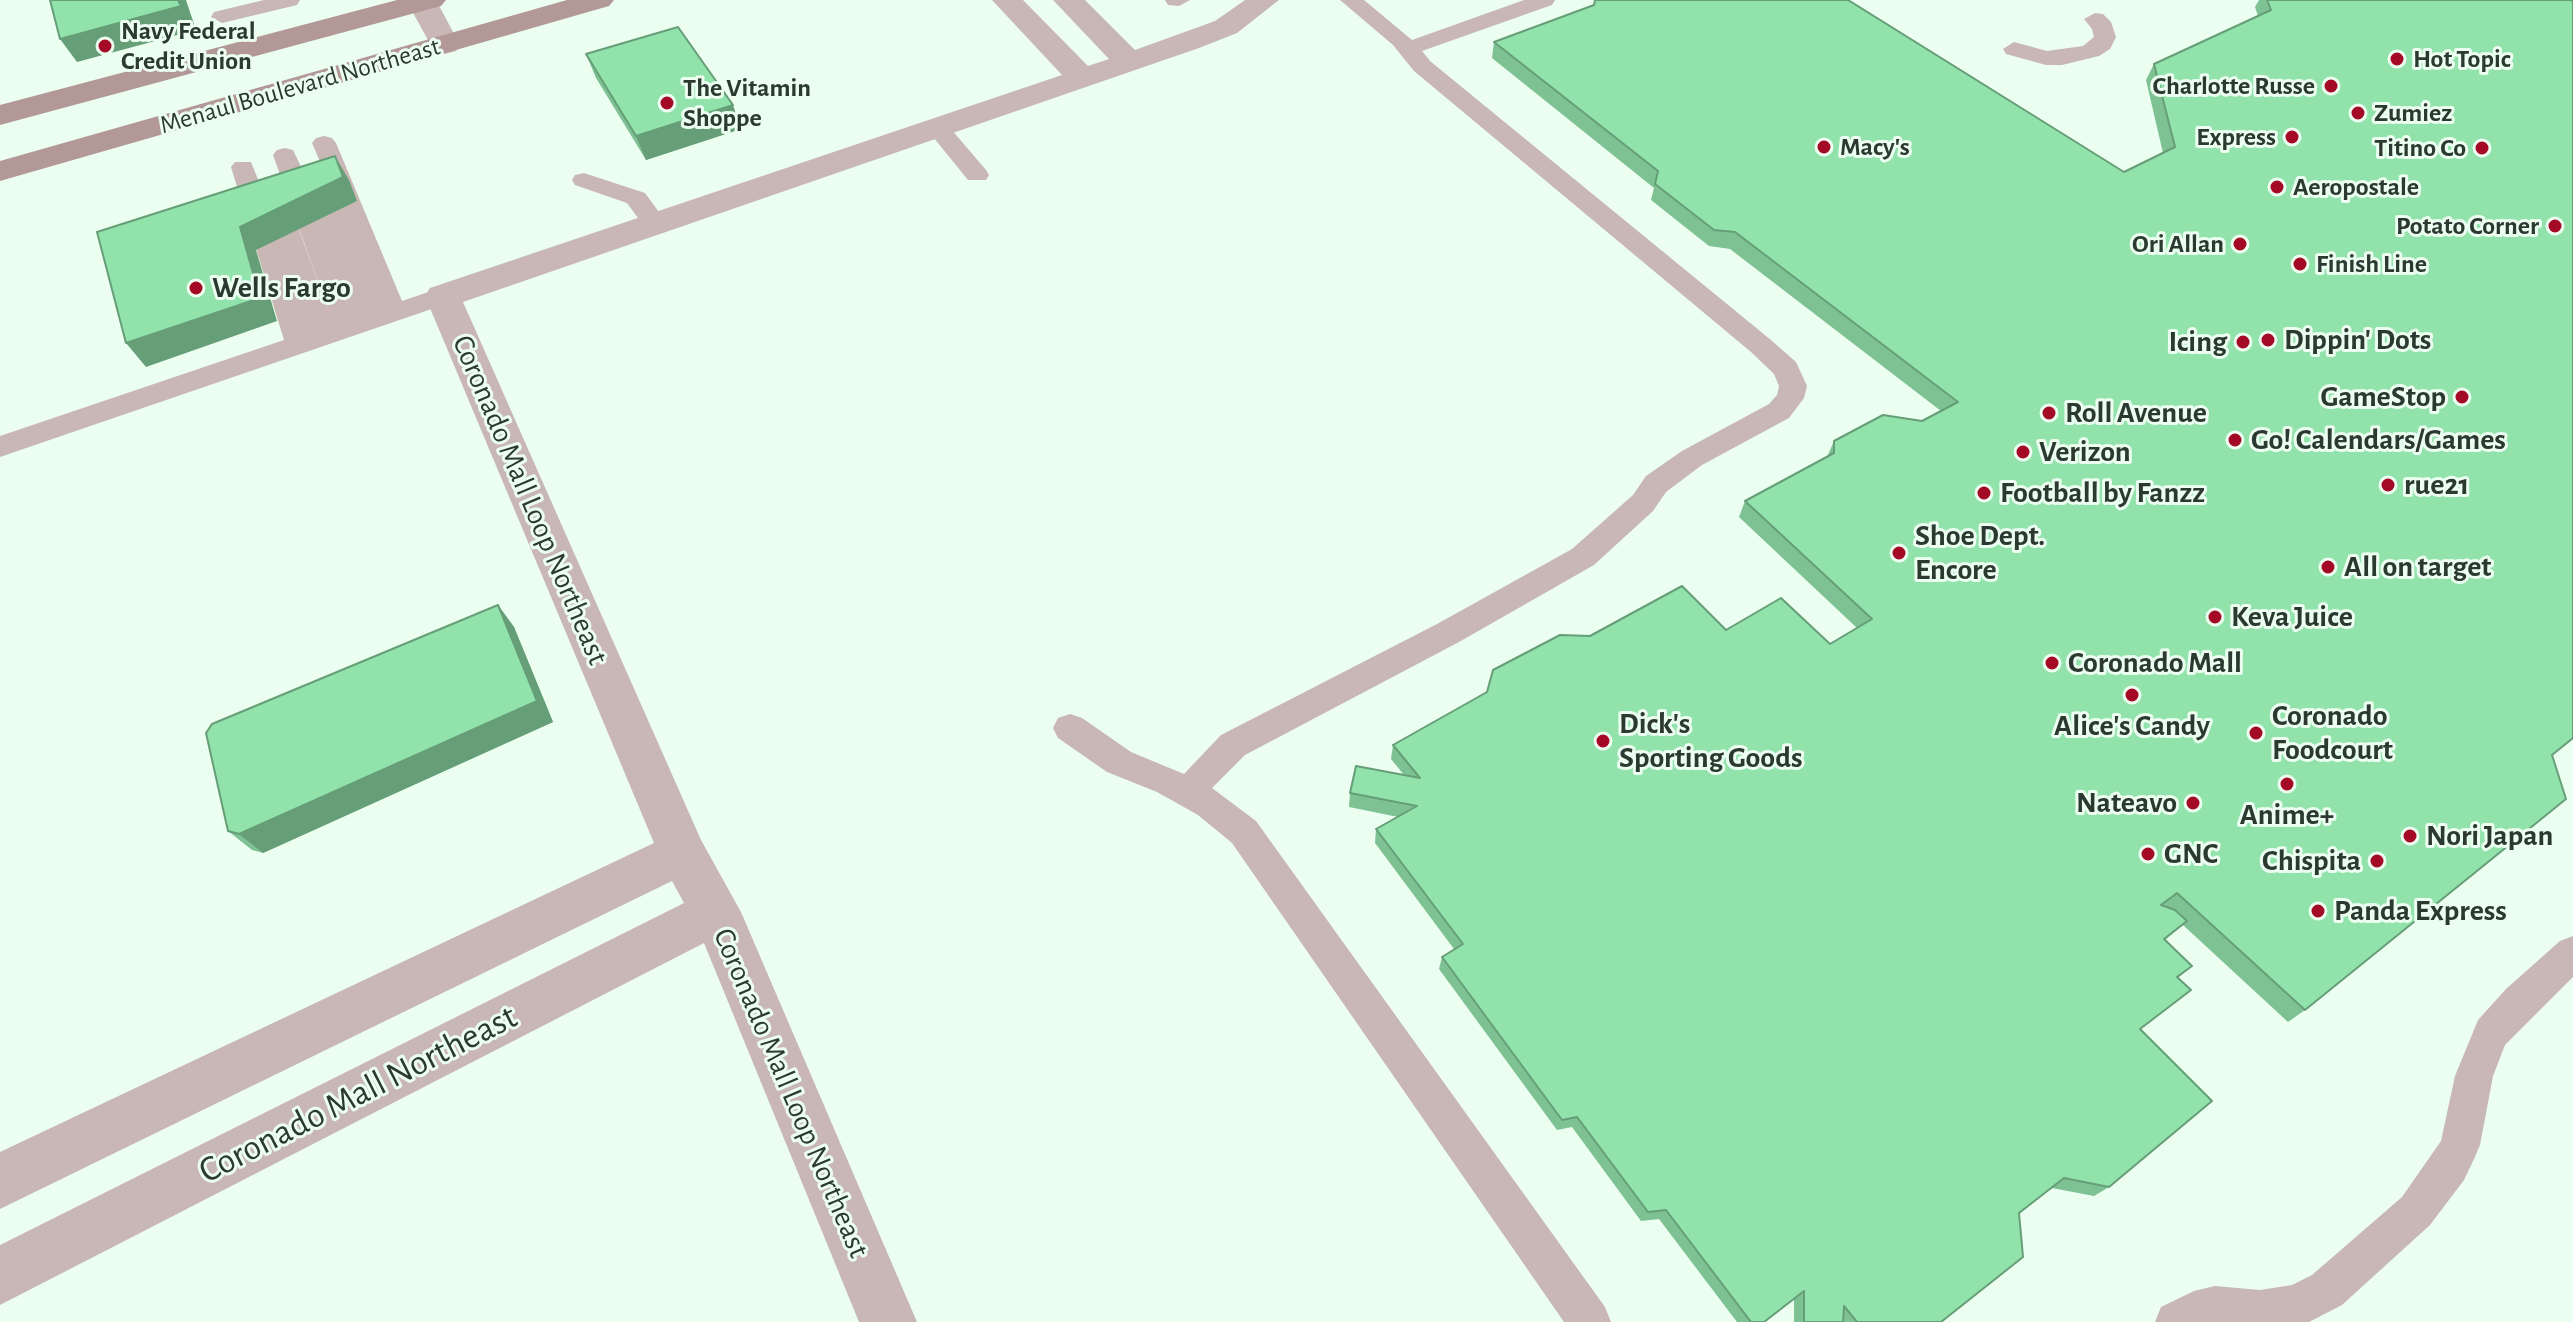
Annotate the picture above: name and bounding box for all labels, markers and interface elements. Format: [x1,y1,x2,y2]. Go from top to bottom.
place label: Navy Federal Credit Union [121,15,256,76]
street label: Menaul Boulevard Northeast [156,31,444,141]
marker: Navy Federal Credit Union [96,37,114,55]
place label: Hot Topic [2413,43,2511,75]
marker: Hot Topic [2388,50,2406,68]
place label: Charlotte Russe [2152,70,2315,102]
place label: The Vitamin Shoppe [683,72,811,134]
marker: Charlotte Russe [2322,77,2340,95]
marker: The Vitamin Shoppe [658,94,676,112]
place label: Zumiez [2374,97,2452,129]
marker: Zumiez [2349,104,2367,122]
place label: Express [2196,121,2276,153]
marker: Express [2283,128,2301,146]
place label: Macy's [1840,131,1910,163]
place label: Titino Co [2374,132,2466,164]
marker: Macy's [1815,138,1833,156]
marker: Titino Co [2473,139,2491,157]
place label: Aeropostale [2293,171,2419,203]
marker: Aeropostale [2268,178,2286,196]
place label: Potato Corner [2396,210,2539,242]
marker: Potato Corner [2546,217,2564,235]
place label: Ori Allan [2132,228,2224,260]
marker: Ori Allan [2231,235,2249,253]
place label: Finish Line [2316,248,2427,280]
marker: Finish Line [2291,255,2309,273]
place label: Wells Fargo [212,270,351,306]
marker: Wells Fargo [187,279,205,297]
place label: Dippin' Dots [2284,322,2431,358]
place label: Icing [2169,324,2227,360]
street label: Coronado Mall Loop Northeast [444,330,616,670]
marker: Dippin' Dots [2259,331,2277,349]
marker: Icing [2234,333,2252,351]
place label: GameStop [2321,379,2446,415]
marker: GameStop [2453,388,2471,406]
place label: Roll Avenue [2065,395,2207,431]
marker: Roll Avenue [2040,404,2058,422]
place label: Go! Calendars/Games [2251,422,2506,458]
marker: Go! Calendars/Games [2226,431,2244,449]
place label: Verizon [2039,434,2131,470]
marker: Verizon [2014,443,2032,461]
place label: rue21 [2404,467,2469,503]
place label: Football by Fanzz [2000,475,2205,511]
marker: rue21 [2379,476,2397,494]
marker: Football by Fanzz [1975,484,1993,502]
place label: Shoe Dept. Encore [1915,518,2045,588]
marker: Shoe Dept. Encore [1890,544,1908,562]
place label: All on target [2344,549,2492,585]
marker: All on target [2319,558,2337,576]
place label: Keva Juice [2231,599,2353,635]
marker: Keva Juice [2206,608,2224,626]
place label: Coronado Mall [2068,645,2242,681]
marker: Coronado Mall [2043,654,2061,672]
marker: Alice's Candy [2123,686,2141,704]
place label: Coronado Foodcourt [2272,698,2393,768]
place label: Dick's Sporting Goods [1619,706,1802,776]
place label: Alice's Candy [2054,708,2210,744]
marker: Coronado Foodcourt [2247,724,2265,742]
marker: Dick's Sporting Goods [1594,732,1612,750]
marker: Anime+ [2278,775,2296,793]
place label: Nateavo [2076,785,2177,821]
marker: Nateavo [2184,794,2202,812]
place label: Anime+ [2240,797,2334,833]
place label: Nori Japan [2426,818,2553,854]
marker: Nori Japan [2401,827,2419,845]
place label: GNC [2164,836,2218,872]
place label: Chispita [2262,843,2361,879]
marker: GNC [2139,845,2157,863]
marker: Chispita [2368,852,2386,870]
place label: Panda Express [2334,893,2507,929]
marker: Panda Express [2309,902,2327,920]
street label: Coronado Mall Loop Northeast [705,923,877,1263]
street label: Coronado Mall Northeast [192,995,524,1193]

